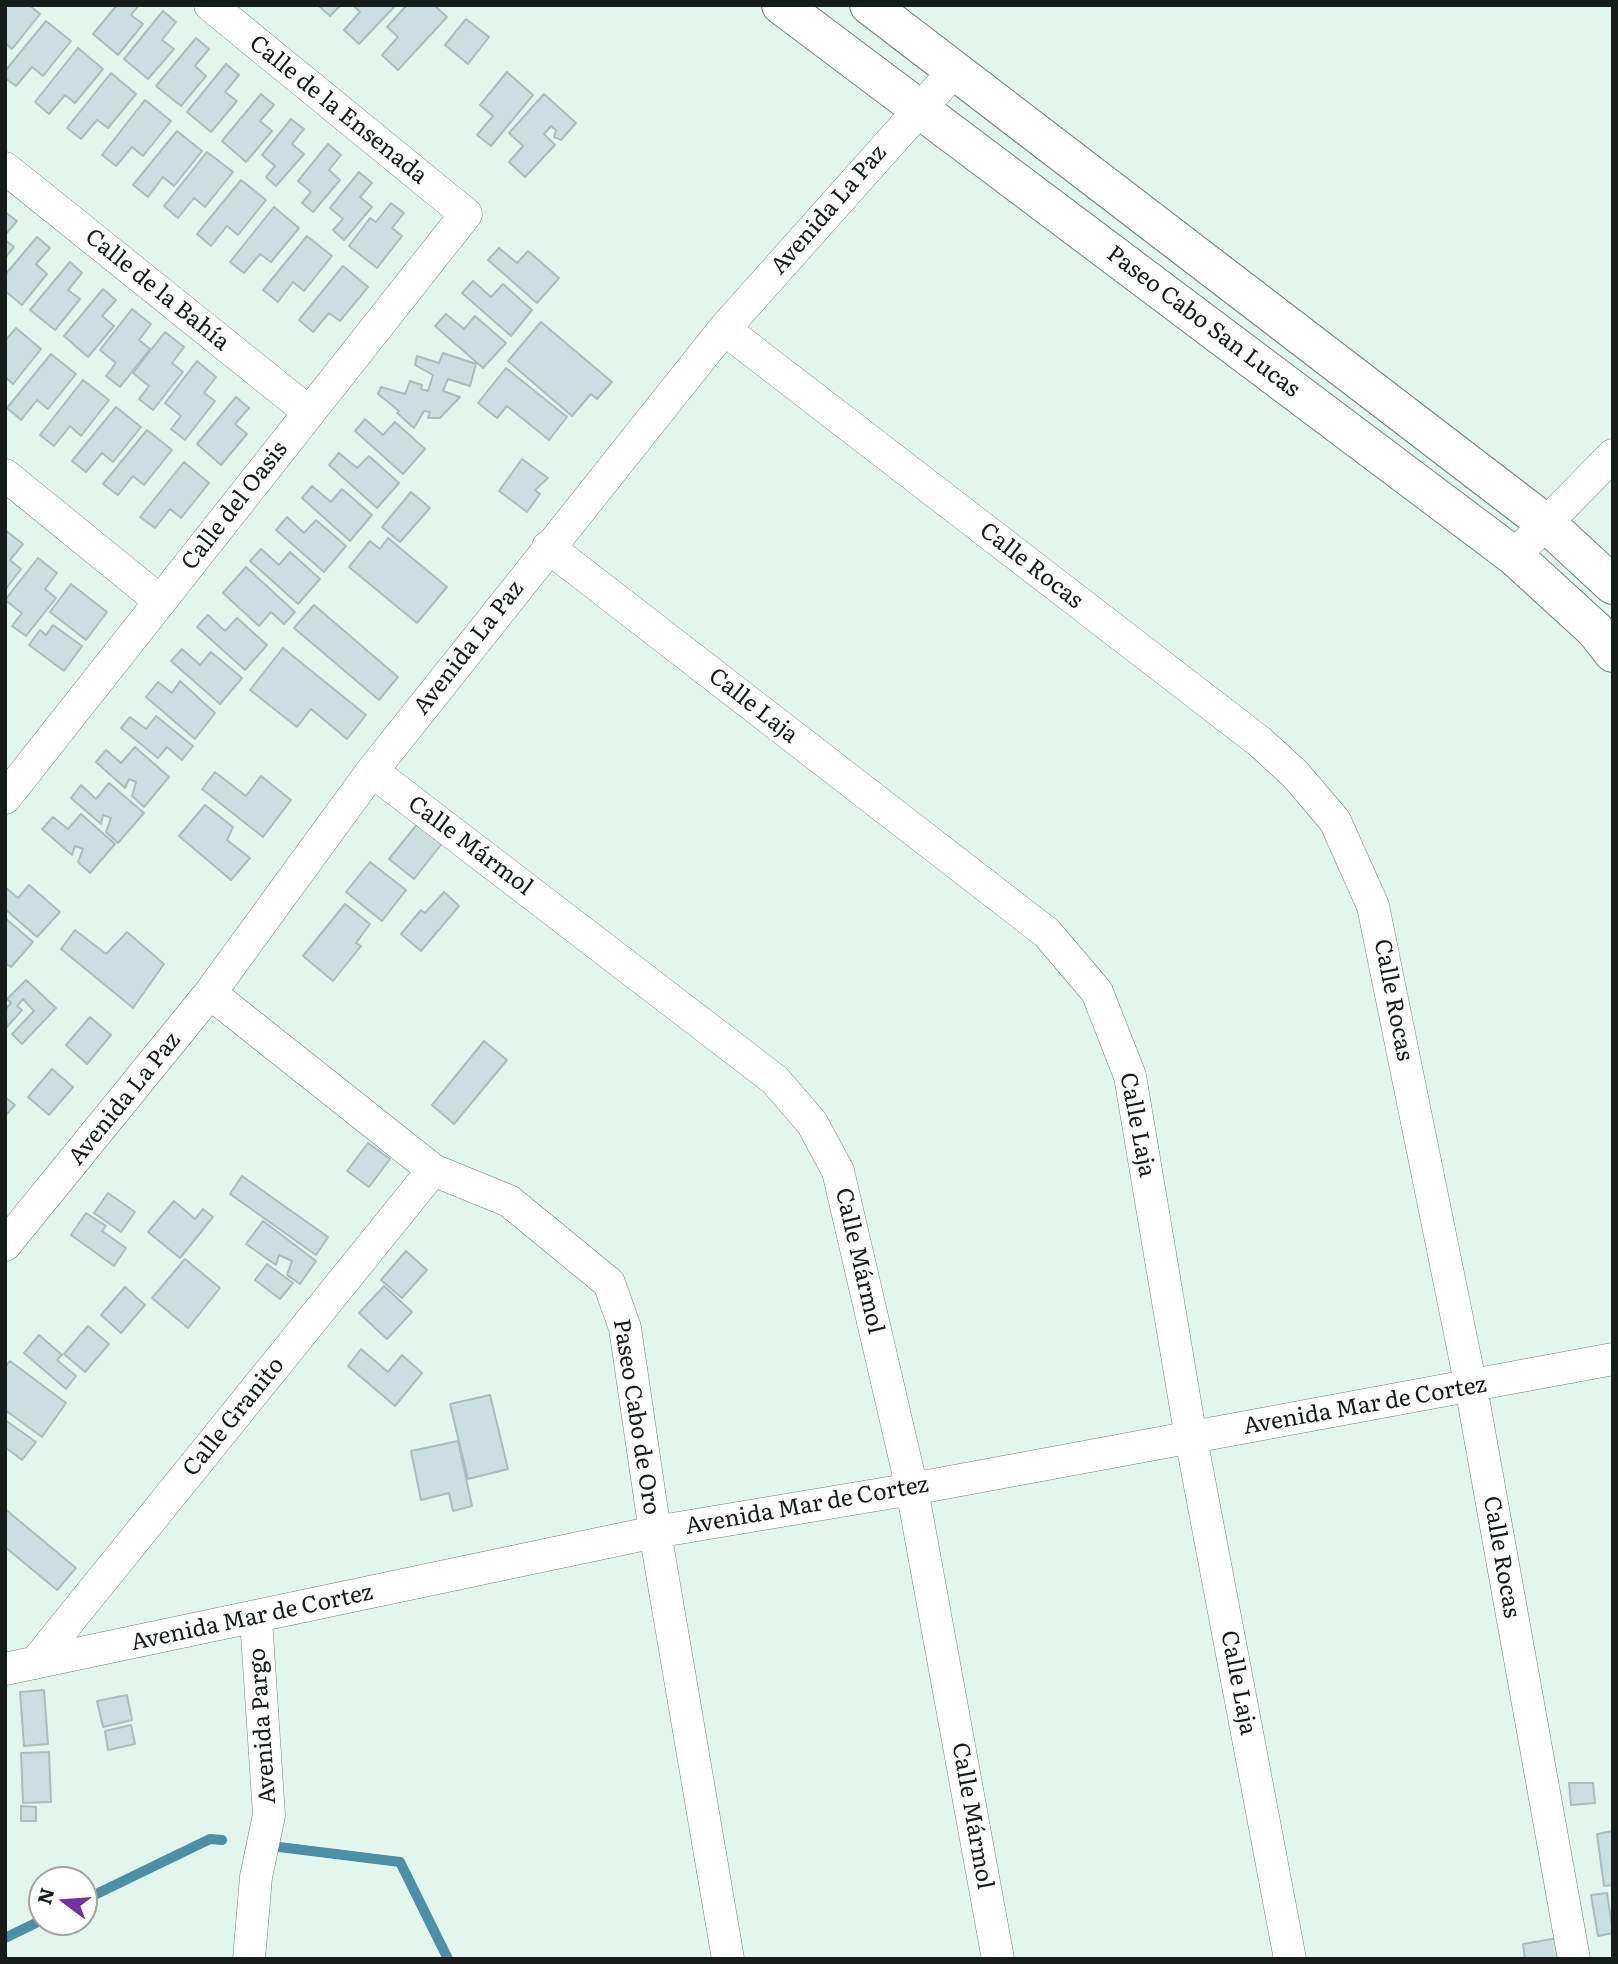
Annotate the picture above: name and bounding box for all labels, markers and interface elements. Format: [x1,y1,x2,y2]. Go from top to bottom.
street label: Calle de la Ensenada [244,30,432,190]
street label: Avenida La Paz [765,140,893,280]
street label: Calle de la Bahía [79,223,235,357]
street label: Paseo Cabo San Lucas [1101,240,1305,404]
street label: Calle del Oasis [176,436,294,576]
street label: Calle Rocas [974,517,1088,615]
street label: Avenida La Paz [408,575,530,721]
street label: Calle Laja [703,663,803,749]
street label: Calle Mármol [402,790,538,902]
street label: Calle Rocas [1368,937,1418,1063]
street label: Avenida La Paz [63,1027,187,1171]
street label: Calle Laja [1113,1070,1161,1180]
street label: Calle Mármol [829,1185,889,1337]
street label: Paseo Cabo de Oro [607,1317,665,1517]
street label: Calle Granito [178,1352,290,1482]
street label: Avenida Mar de Cortez [1241,1371,1489,1441]
street label: Avenida Mar de Cortez [683,1471,931,1541]
street label: Calle Rocas [1477,1494,1525,1620]
street label: Avenida Mar de Cortez [129,1579,375,1657]
street label: Calle Laja [1214,1628,1262,1738]
street label: Avenida Pargo [244,1647,282,1805]
street label: Calle Mármol [946,1740,998,1892]
north arrow [28,1866,98,1936]
text: N [29,1884,60,1907]

